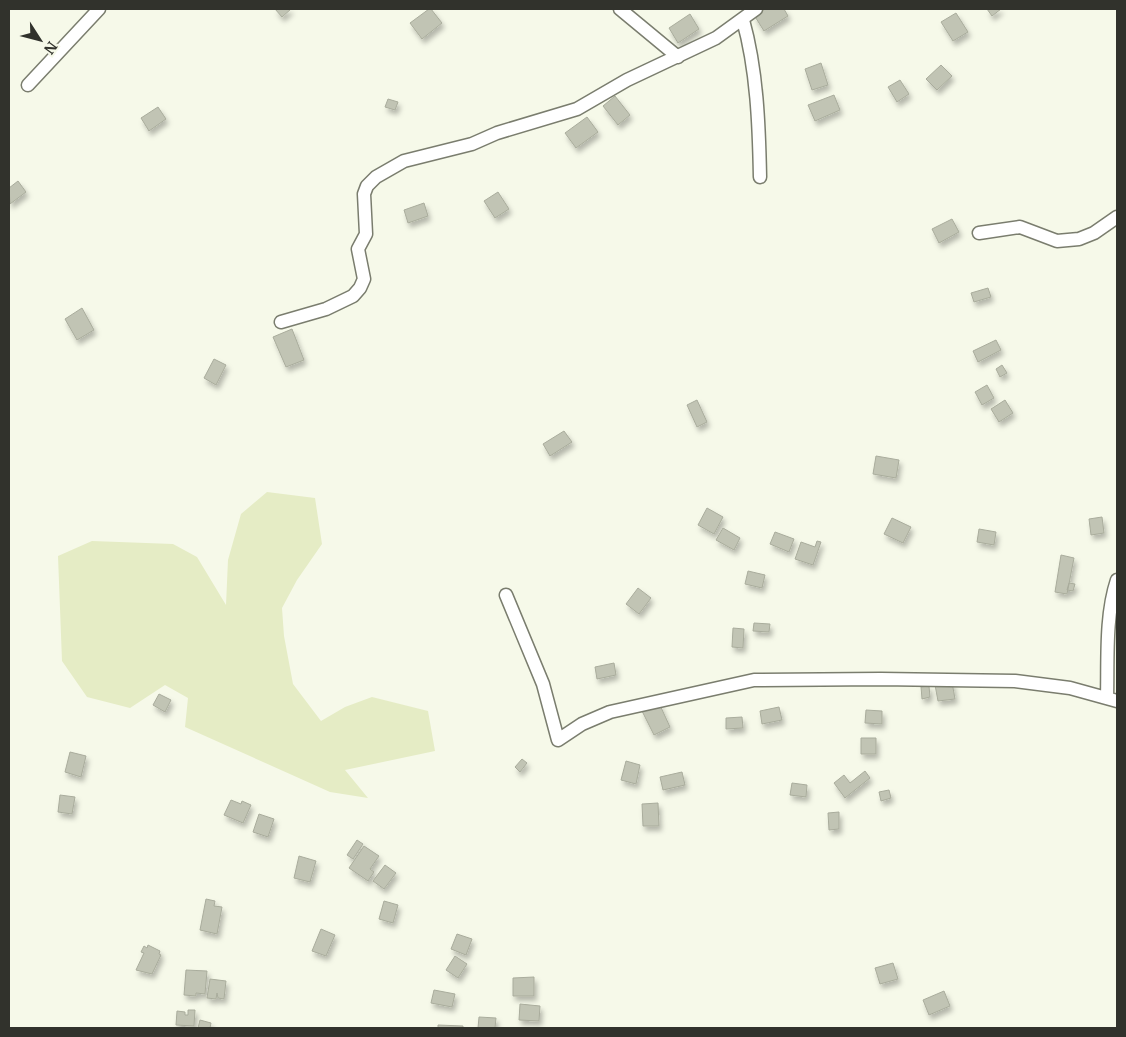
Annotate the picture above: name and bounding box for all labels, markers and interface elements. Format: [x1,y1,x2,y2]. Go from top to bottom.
north arrow [15,15,65,65]
text: N [40,38,61,57]

